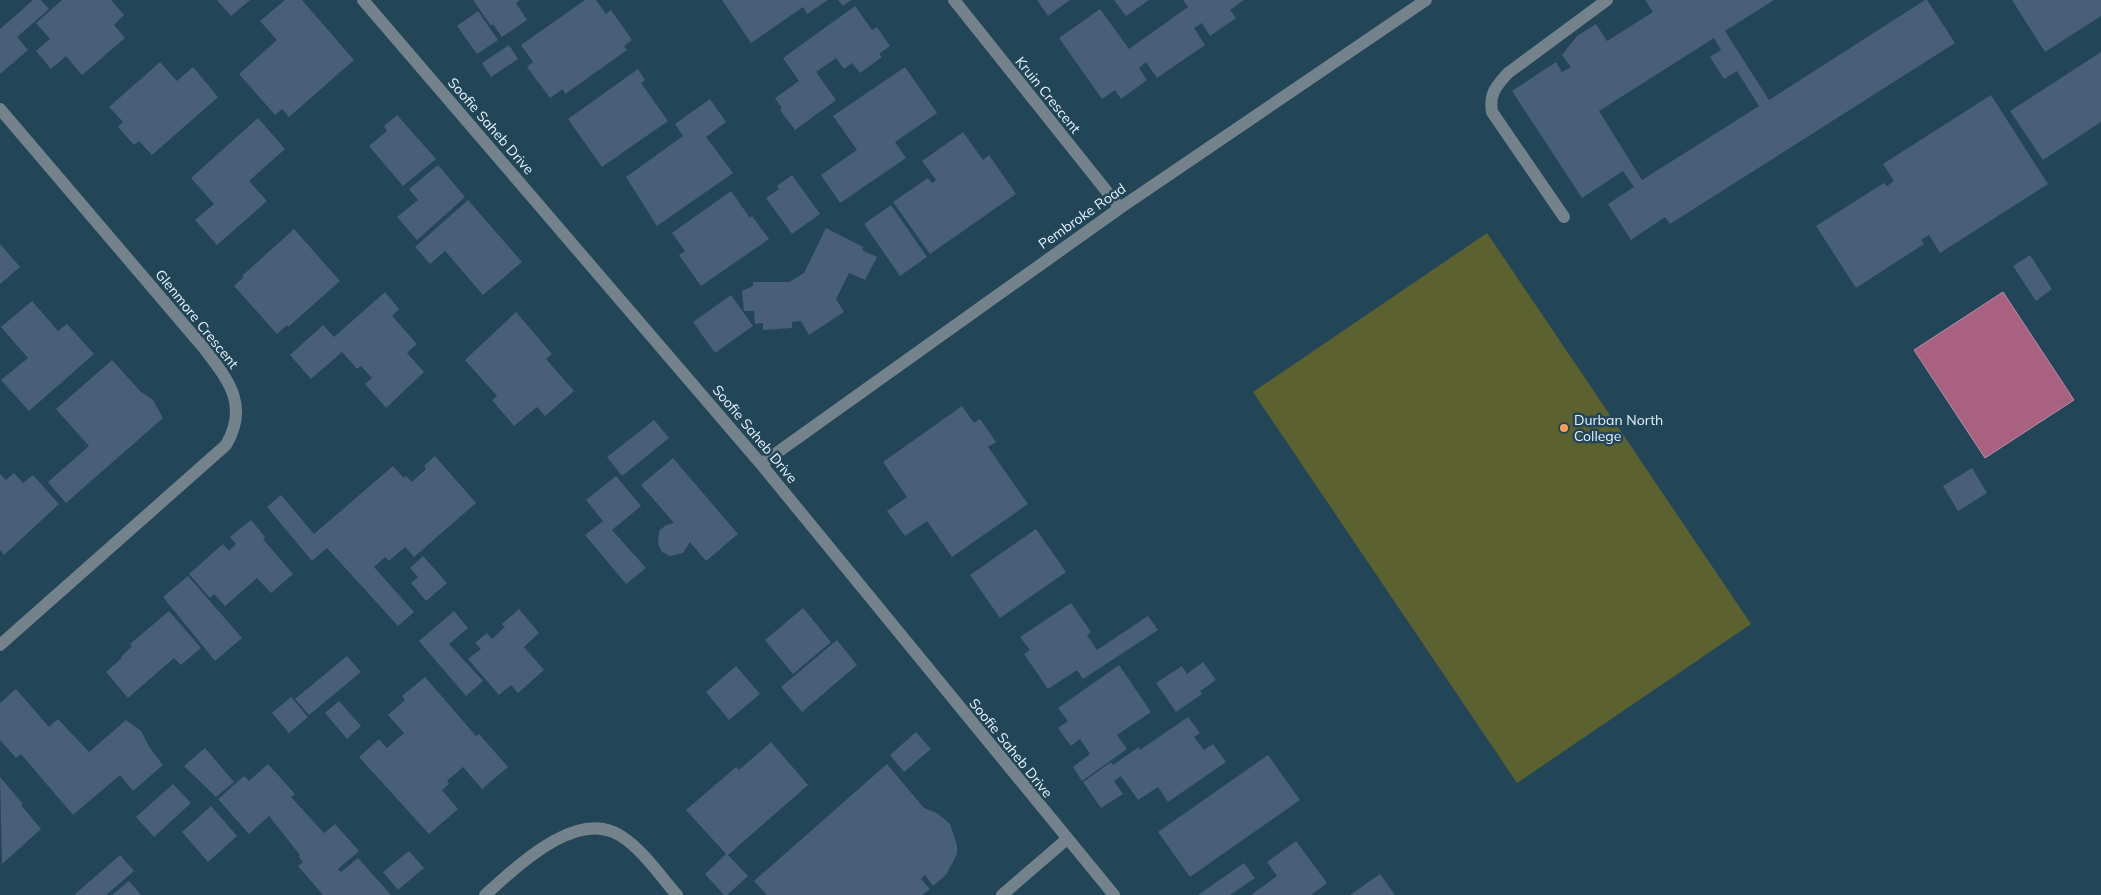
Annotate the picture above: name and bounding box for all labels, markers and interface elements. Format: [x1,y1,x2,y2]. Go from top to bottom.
street label: Kruin Crescent [1011,53,1085,137]
street label: Soofie Saheb Drive [444,74,538,178]
street label: Pembroke Road [1035,179,1129,253]
street label: Glenmore Crescent [151,266,243,372]
street label: Soofie Saheb Drive [709,381,801,487]
place label: Durban North College [1574,411,1663,445]
marker: Durban North College [1558,422,1570,434]
street label: Soofie Saheb Drive [965,695,1057,801]

